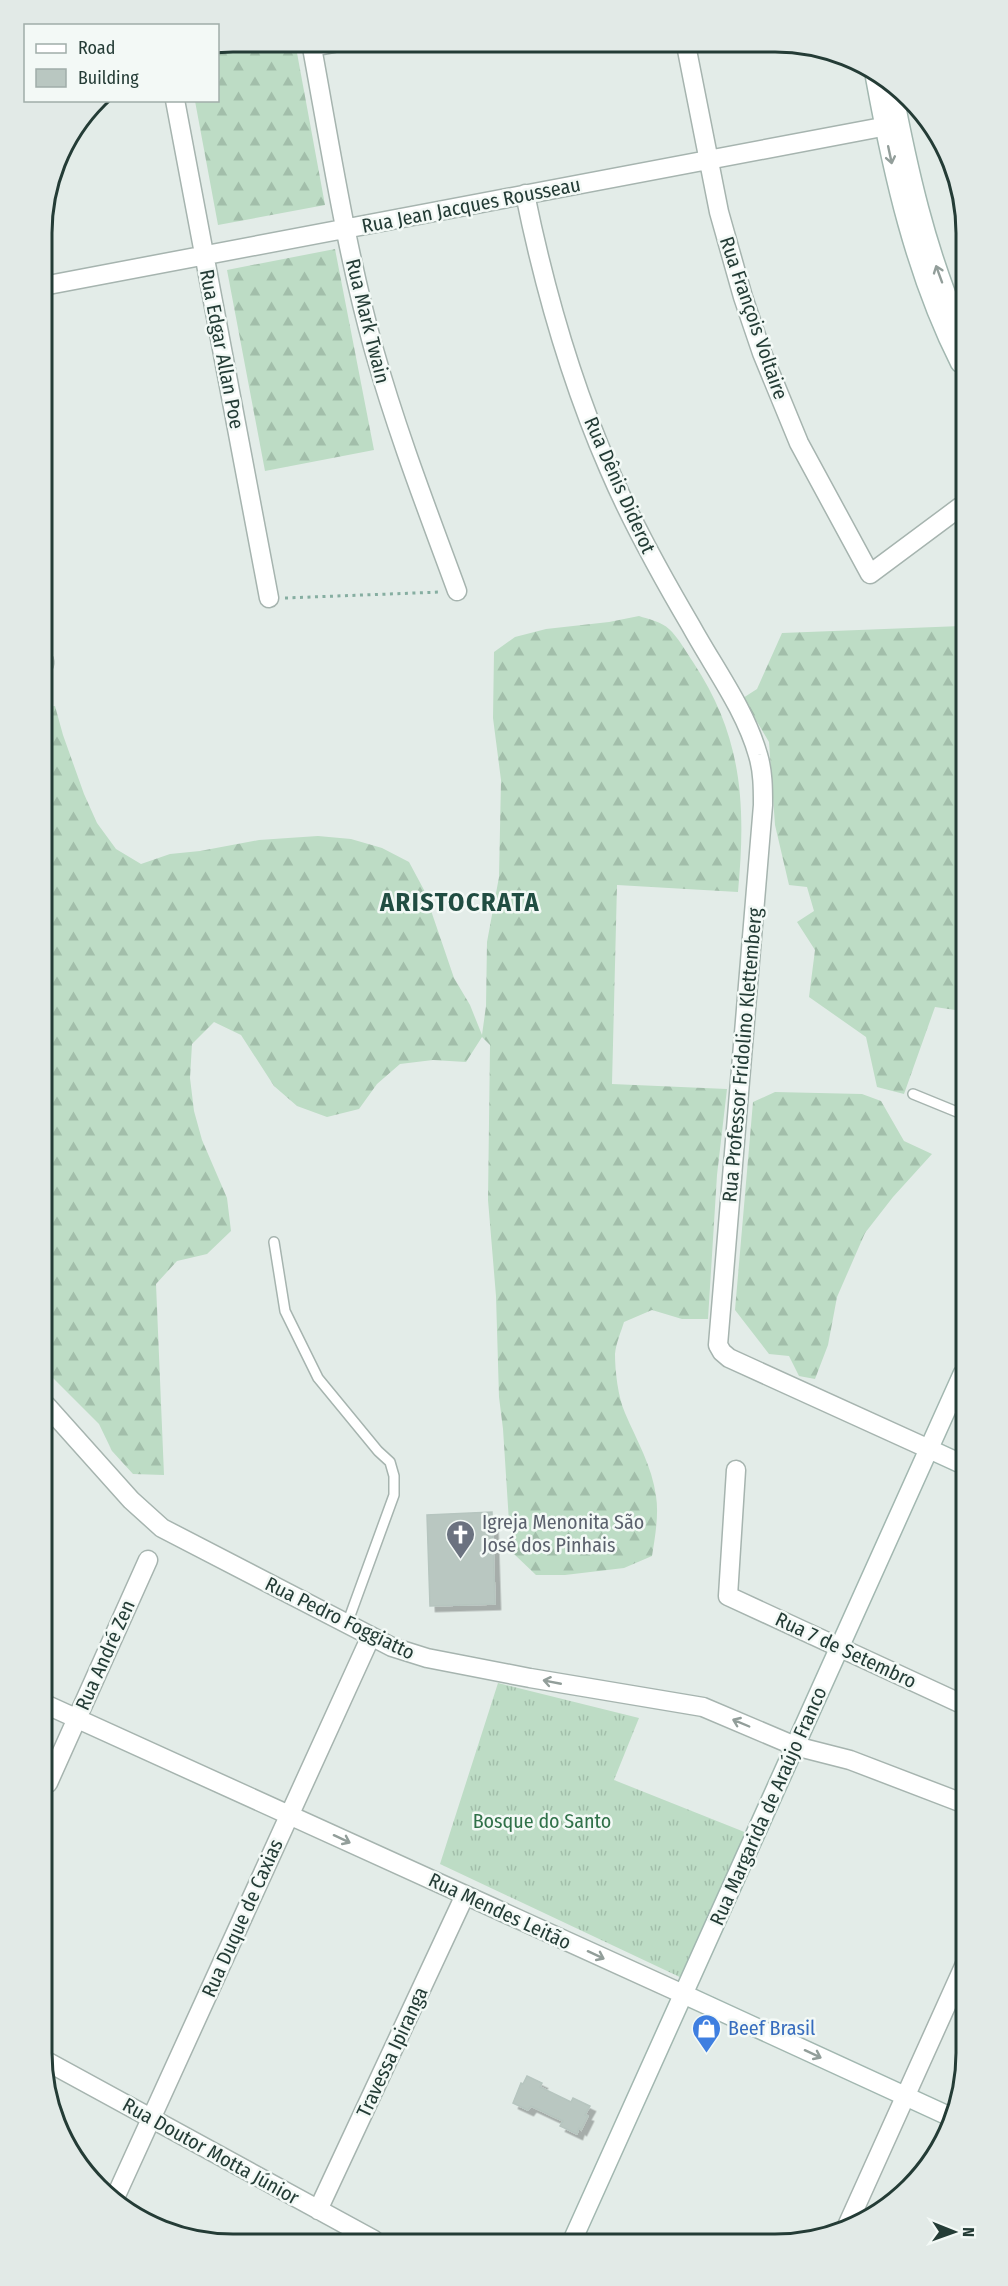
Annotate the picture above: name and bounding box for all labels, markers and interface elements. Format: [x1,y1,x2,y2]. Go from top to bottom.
legend [24,24,219,102]
text: Road [78,37,115,59]
text: Building [78,67,139,89]
one-way arrow [885,144,896,164]
street label: Rua Jean Jacques Rousseau [360,172,582,238]
street label: Rua François Voltaire [715,233,793,403]
street label: Rua Mark Twain [341,256,395,386]
one-way arrow [932,265,943,284]
street label: Rua Edgar Allan Poe [195,267,249,431]
street label: Rua Dênis Diderot [579,413,661,557]
district label: ARISTOCRATA [379,887,540,918]
street label: Rua Professor Fridolino Klettemberg [717,906,767,1203]
place label: Igreja Menonita São José dos Pinhais [482,1510,644,1557]
church icon: Igreja Menonita São José dos Pinhais [445,1518,477,1560]
street label: Rua Pedro Foggiatto [261,1571,419,1665]
street label: Rua André Zen [70,1596,140,1714]
street label: Rua 7 de Setembro [772,1607,920,1693]
one-way arrow [542,1676,562,1687]
street label: Rua Margarida de Araújo Franco [704,1683,832,1929]
one-way arrow [732,1717,750,1728]
park label: Bosque do Santo [473,1809,611,1833]
one-way arrow [333,1834,351,1845]
street label: Rua Duque de Caxias [196,1835,288,2001]
street label: Rua Mendes Leitão [425,1867,575,1955]
one-way arrow [587,1949,605,1961]
street label: Travessa Ipiranga [351,1983,433,2121]
shop icon: Beef Brasil [691,2012,723,2054]
place label: Beef Brasil [728,2016,815,2040]
one-way arrow [803,2048,821,2060]
street label: Rua Doutor Motta Júnior [119,2092,303,2210]
north arrow [924,2202,984,2262]
text: N [959,2227,978,2237]

